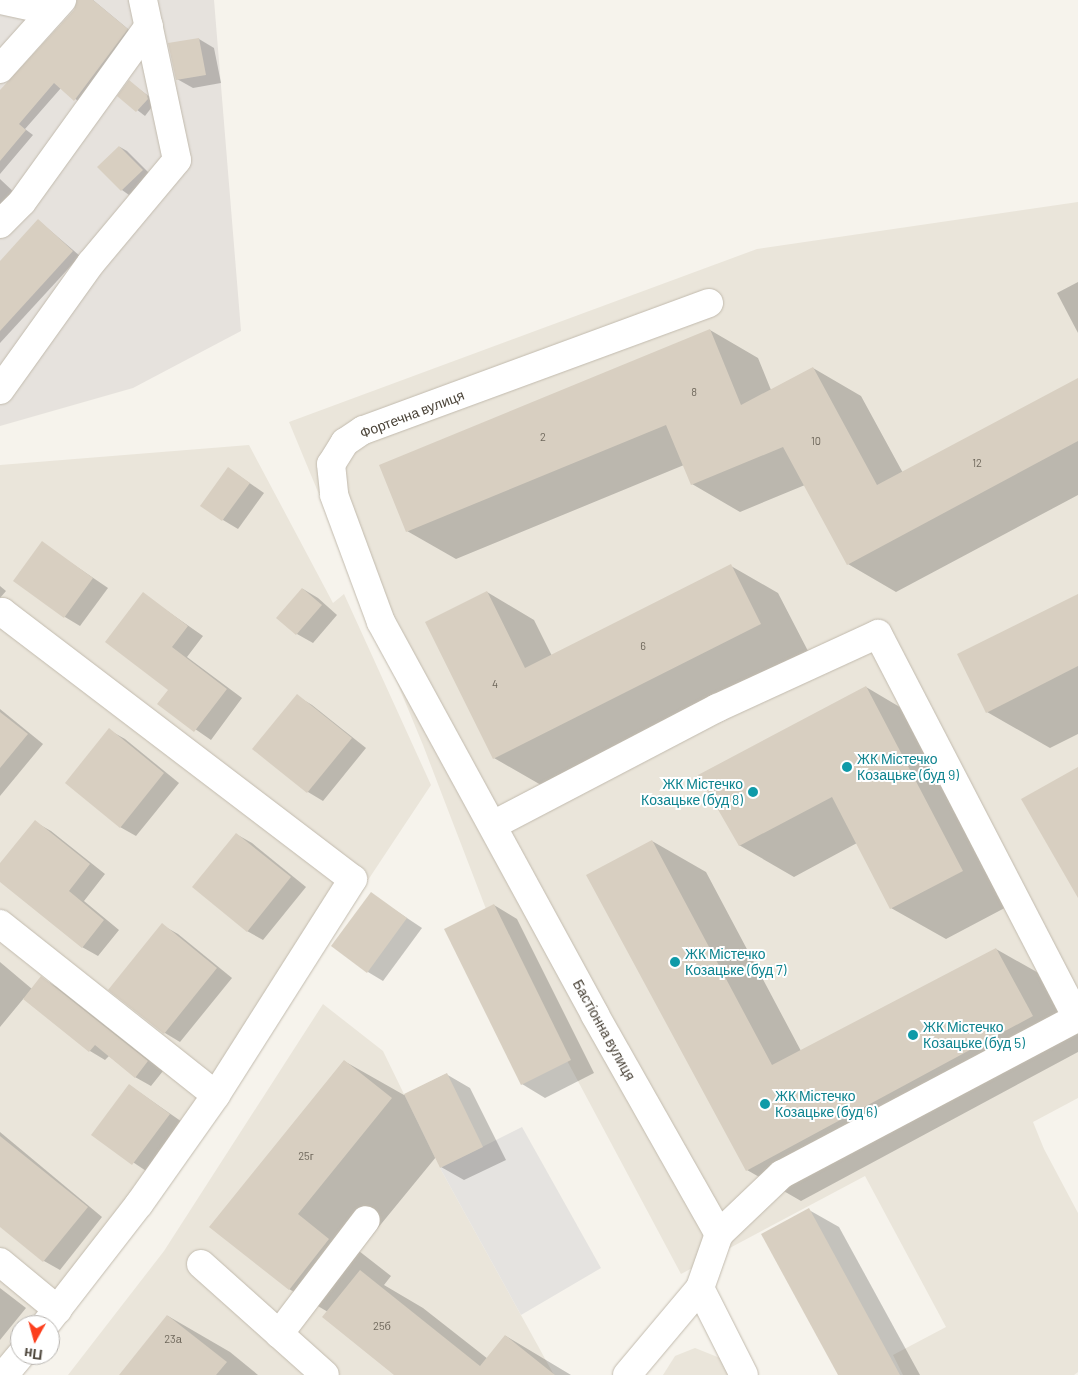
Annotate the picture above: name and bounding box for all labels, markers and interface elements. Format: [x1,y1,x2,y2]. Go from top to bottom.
house number: 8 [691,385,697,399]
street label: Фортечна вулиця [357,386,467,442]
house number: 2 [540,430,546,444]
house number: 10 [811,434,821,448]
house number: 12 [972,456,982,470]
house number: 6 [640,639,646,653]
house number: 4 [492,677,498,691]
place label: ЖК Містечко Козацьке (буд 9) [857,751,959,784]
marker: ЖК Містечко Козацьке (буд 9) [841,761,853,773]
place label: ЖК Містечко Козацьке (буд 8) [641,776,743,809]
marker: ЖК Містечко Козацьке (буд 8) [747,786,759,798]
place label: ЖК Містечко Козацьке (буд 7) [685,946,786,979]
marker: ЖК Містечко Козацьке (буд 7) [669,956,681,968]
street label: Бастіонна вулиця [569,977,639,1083]
place label: ЖК Містечко Козацьке (буд 5) [923,1019,1025,1052]
marker: ЖК Містечко Козацьке (буд 5) [907,1029,919,1041]
place label: ЖК Містечко Козацьке (буд 6) [775,1088,877,1120]
marker: ЖК Містечко Козацьке (буд 6) [759,1098,771,1110]
house number: 25г [298,1149,314,1163]
north arrow [10,1315,60,1365]
house number: 25б [373,1319,391,1333]
house number: 23а [164,1332,182,1346]
text: Пн [23,1345,43,1364]

